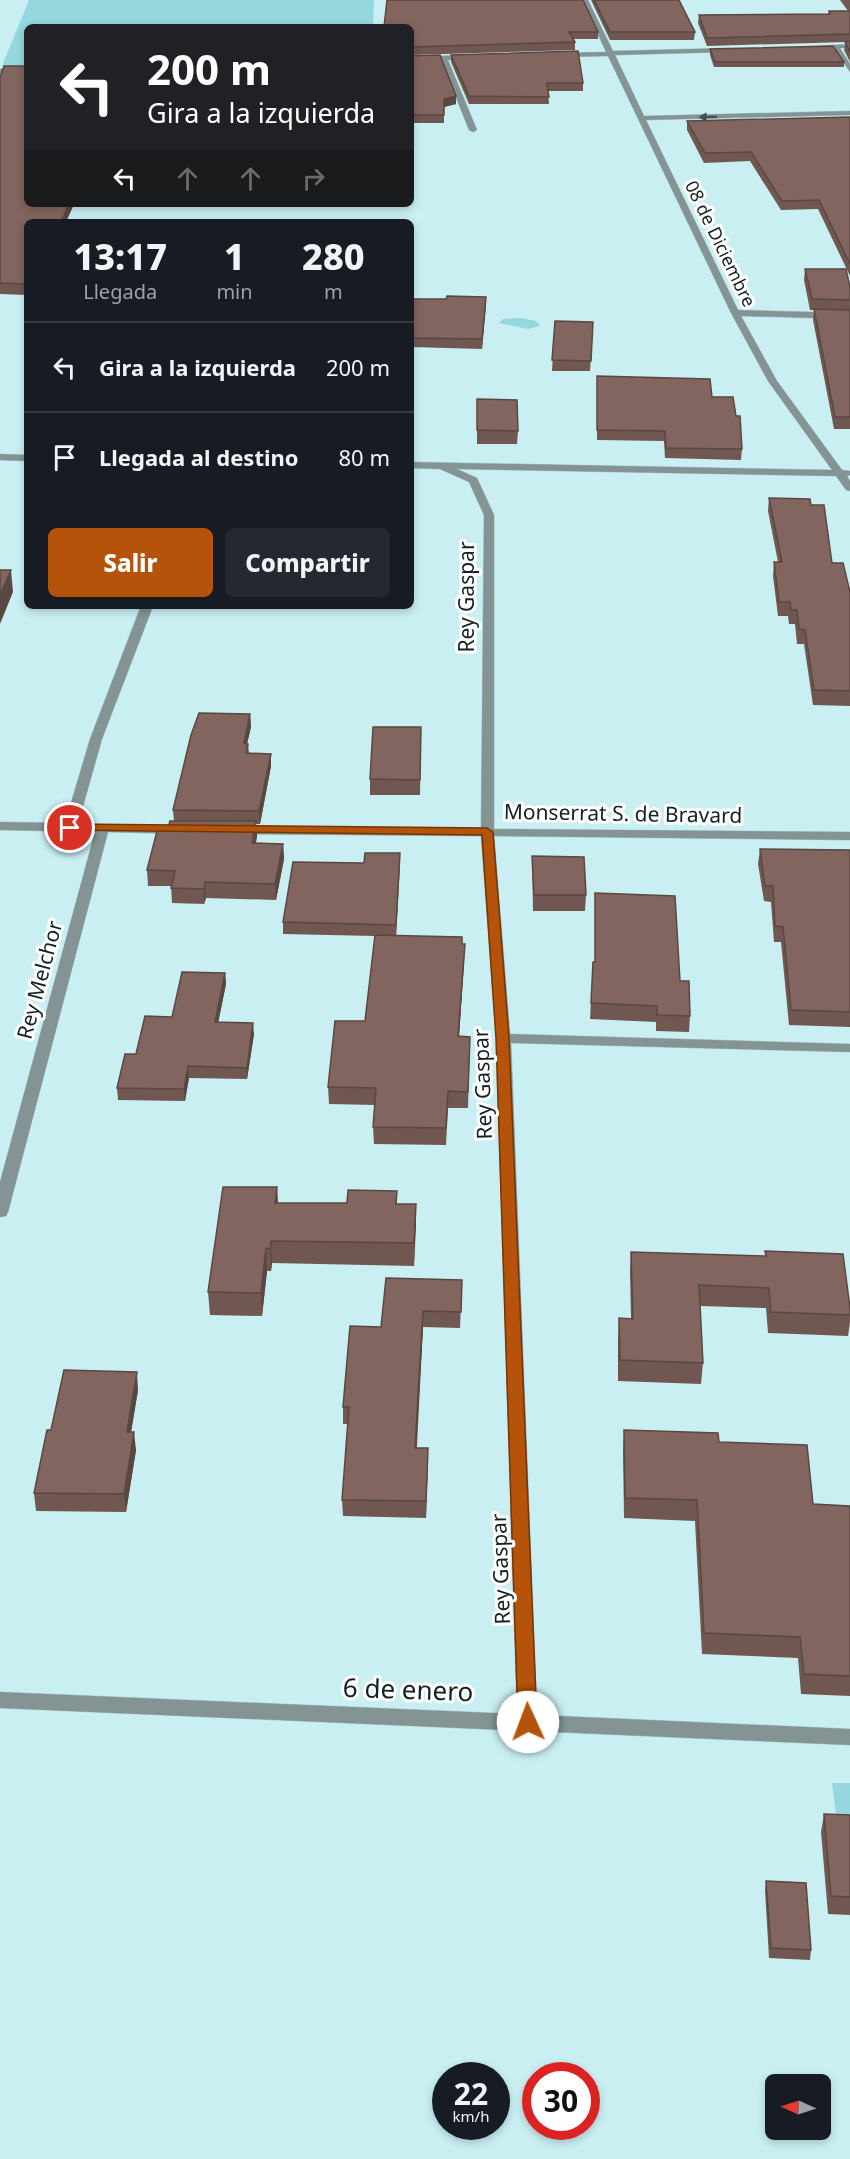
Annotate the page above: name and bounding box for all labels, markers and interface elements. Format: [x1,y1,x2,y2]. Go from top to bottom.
text: 200 m [147,40,271,97]
icon: left [48,48,126,126]
text: Gira a la izquierda [147,94,375,131]
one-way arrow [698,112,717,121]
icon: left [108,162,141,195]
icon: ahead [171,162,204,195]
icon: ahead [234,162,267,195]
icon: right [297,162,330,195]
street label: 08 de Diciembre [680,176,762,311]
text: 13:17 [73,232,167,281]
text: 1 [224,232,245,281]
text: 280 [302,232,365,281]
text: Llegada [83,278,157,305]
text: min [216,278,253,305]
text: m [324,278,343,305]
icon: left [48,351,81,384]
text: Gira a la izquierda [99,352,296,382]
text: 200 m [326,352,390,382]
icon: arrive [48,441,81,474]
text: Llegada al destino [99,442,299,472]
text: 80 m [339,442,390,472]
button: Salir [48,528,213,597]
button: Compartir [225,528,390,597]
street label: Rey Gaspar [452,541,480,653]
street label: Monserrat S. de Bravard [504,797,743,829]
pin [44,802,95,853]
icon: arrive [53,811,86,844]
street label: Rey Melchor [10,917,68,1042]
street label: Rey Gaspar [466,1028,498,1140]
street label: Rey Gaspar [484,1513,516,1625]
street label: 6 de enero [342,1669,474,1709]
position arrow [496,1690,560,1754]
speed limit sign: 30 [522,2062,600,2140]
text: 22 [454,2073,488,2114]
north arrow [765,2074,831,2140]
map controls [765,2074,831,2140]
text: km/h [453,2106,489,2126]

